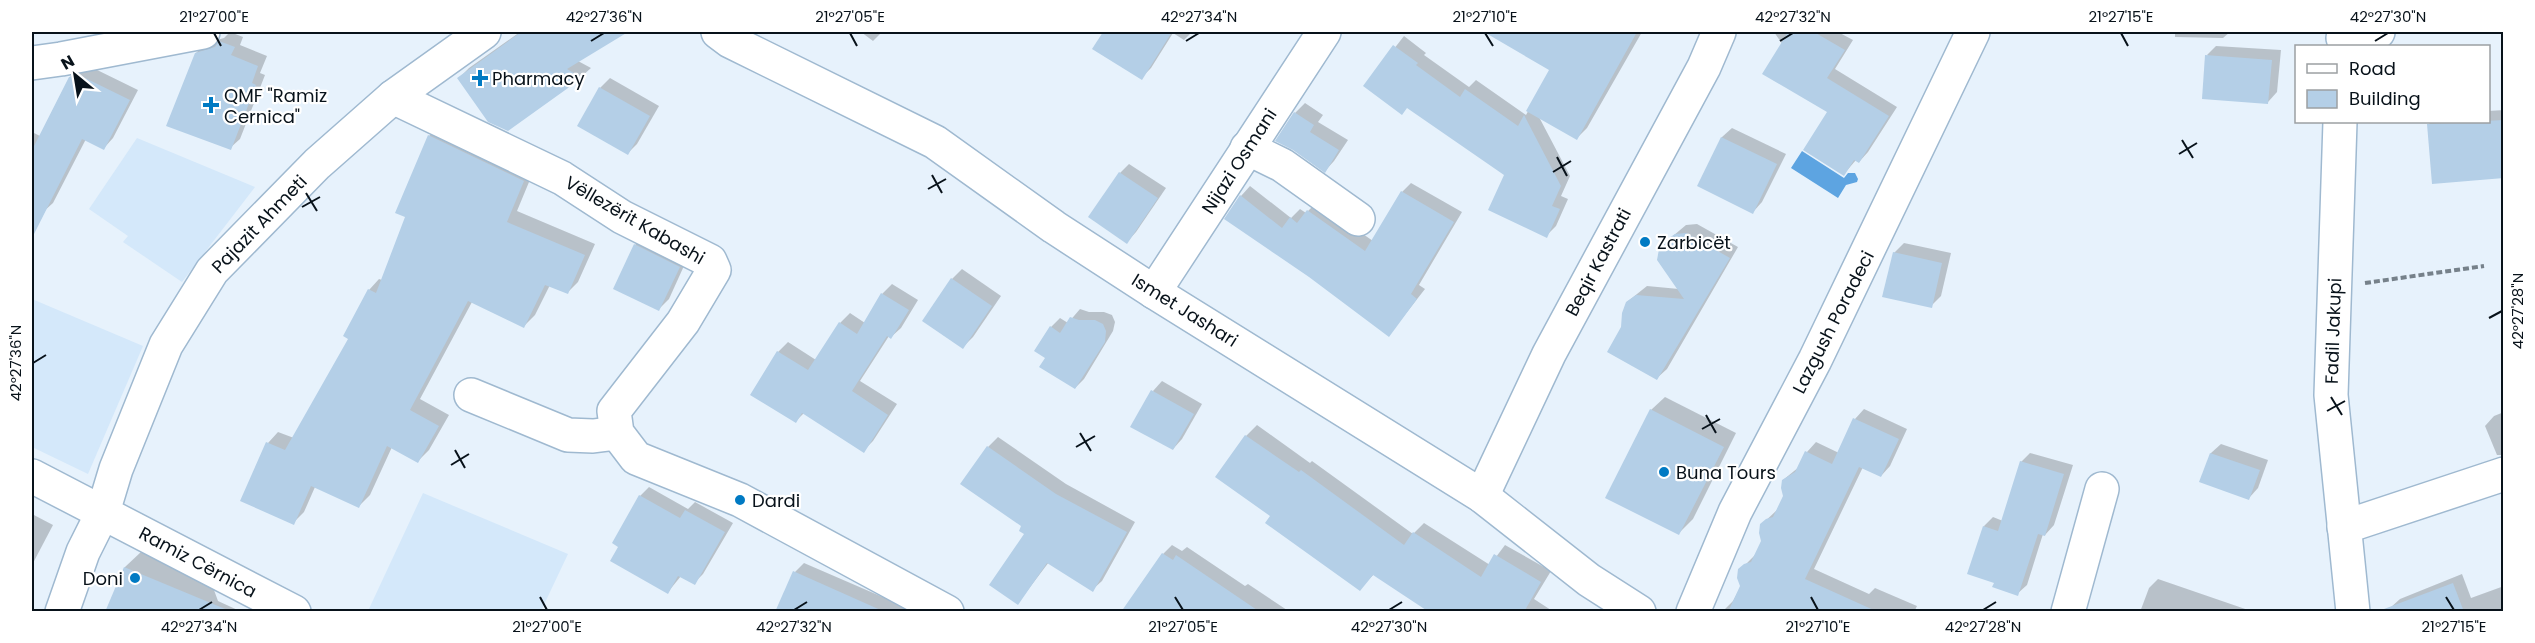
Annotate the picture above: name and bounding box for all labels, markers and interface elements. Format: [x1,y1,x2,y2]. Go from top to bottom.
text: 21°27'00"E [179,6,249,27]
text: 42°27'36"N [566,6,642,27]
text: 21°27'05"E [815,6,885,27]
text: 42°27'34"N [1161,6,1237,27]
text: 21°27'10"E [1452,6,1518,27]
text: 42°27'32"N [1755,6,1831,27]
text: 21°27'15"E [2088,6,2154,27]
text: 42°27'30"N [2350,6,2426,27]
north arrow [45,45,105,105]
legend [2295,45,2490,123]
text: N [57,49,79,75]
text: Road [2349,56,2396,81]
place label: Pharmacy [492,66,585,91]
marker: Pharmacy [473,71,487,85]
place label: QMF "Ramiz Cernica" [224,83,327,129]
text: Building [2349,86,2421,111]
marker: QMF "Ramiz Cernica" [202,96,220,114]
street label: Nijazi Osmani [1195,103,1283,219]
street label: Pajazit Ahmeti [206,169,312,279]
street label: Vëllezërit Kabashi [560,170,710,270]
street label: Beqir Kastrati [1559,204,1637,320]
place label: Zarbicët [1657,230,1731,255]
marker: Zarbicët [1638,235,1652,249]
street label: Lazgush Poradeci [1786,246,1880,398]
street label: Ismet Jashari [1127,267,1243,353]
text: 42°27'28"N [2507,273,2528,349]
street label: Fadil Jakupi [2319,278,2347,384]
text: 42°27'36"N [5,325,26,401]
place label: Buna Tours [1676,460,1776,485]
marker: Buna Tours [1657,465,1671,479]
place label: Dardi [752,488,800,513]
marker: Dardi [733,493,747,507]
street label: Ramiz Cërnica [135,520,261,604]
place label: Doni [83,566,123,591]
marker: Doni [128,571,142,585]
text: 42°27'34"N [161,616,237,637]
text: 21°27'00"E [512,616,582,637]
text: 42°27'32"N [756,616,832,637]
text: 21°27'05"E [1148,616,1218,637]
text: 42°27'30"N [1351,616,1427,637]
text: 21°27'10"E [1785,616,1851,637]
text: 42°27'28"N [1945,616,2021,637]
text: 21°27'15"E [2421,616,2487,637]

